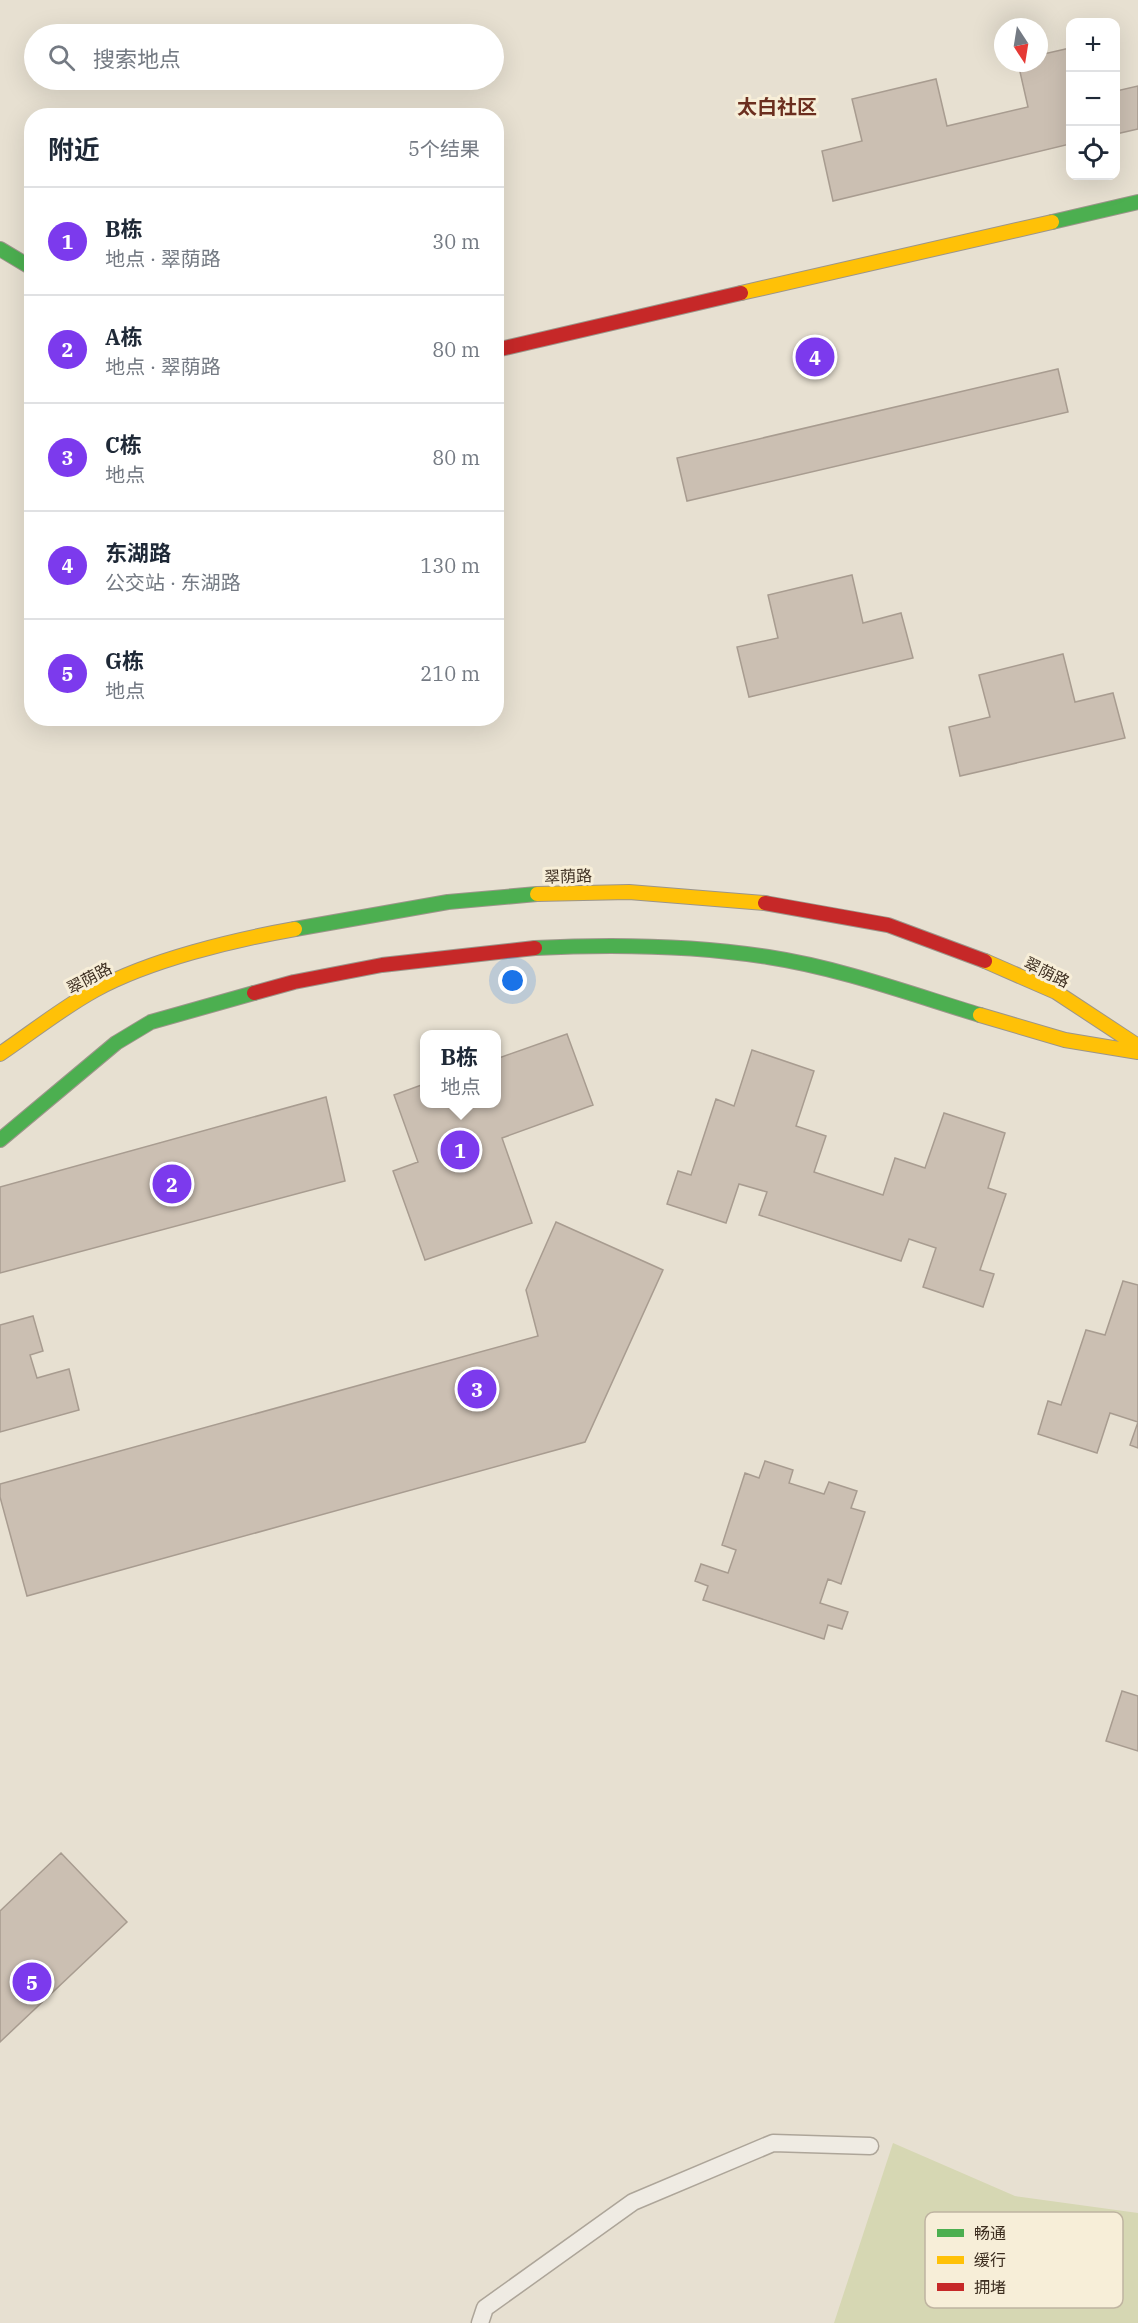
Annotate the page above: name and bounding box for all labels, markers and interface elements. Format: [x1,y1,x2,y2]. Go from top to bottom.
north arrow [994,18,1048,72]
map controls [1066,18,1120,180]
button: + [1066,18,1120,72]
search box [24,24,504,90]
icon: search [45,41,78,74]
text: 搜索地点 [93,44,181,73]
button: − [1066,72,1120,126]
district label: 太白社区 [737,93,817,120]
button: locate [1066,126,1120,180]
text: 附近 [48,132,100,166]
text: 5个结果 [408,135,480,162]
text: B栋 [105,214,143,243]
text: 1 [62,228,74,255]
text: 30 m [432,228,480,255]
text: 地点 · 翠荫路 [105,245,221,272]
text: A栋 [105,322,142,351]
pin: 4 [796,334,834,380]
text: 2 [62,336,74,363]
text: 80 m [432,336,480,363]
text: 地点 · 翠荫路 [105,353,221,380]
text: C栋 [105,430,142,459]
text: 3 [62,444,74,471]
text: 80 m [432,444,480,471]
text: 地点 [105,461,145,488]
text: 东湖路 [105,538,171,567]
text: 4 [62,552,74,579]
text: 130 m [420,552,480,579]
text: 公交站 · 东湖路 [105,569,241,596]
text: G栋 [105,646,144,675]
text: 5 [62,660,74,687]
text: 210 m [420,660,480,687]
text: 地点 [105,677,145,704]
street label: 翠荫路 [544,865,592,887]
street label: 翠荫路 [1021,952,1073,992]
street label: 翠荫路 [63,958,115,998]
your location [498,966,527,995]
popup [420,1030,501,1108]
text: B栋 [441,1042,478,1071]
text: 地点 [441,1073,481,1100]
pin: 1 [440,1128,480,1172]
pin: 2 [152,1162,192,1206]
pin: 3 [458,1366,496,1412]
pin: 5 [12,1960,51,2004]
legend [925,2212,1123,2308]
text: 畅通 [974,2223,1006,2243]
text: 缓行 [974,2250,1006,2270]
text: 拥堵 [974,2277,1006,2297]

